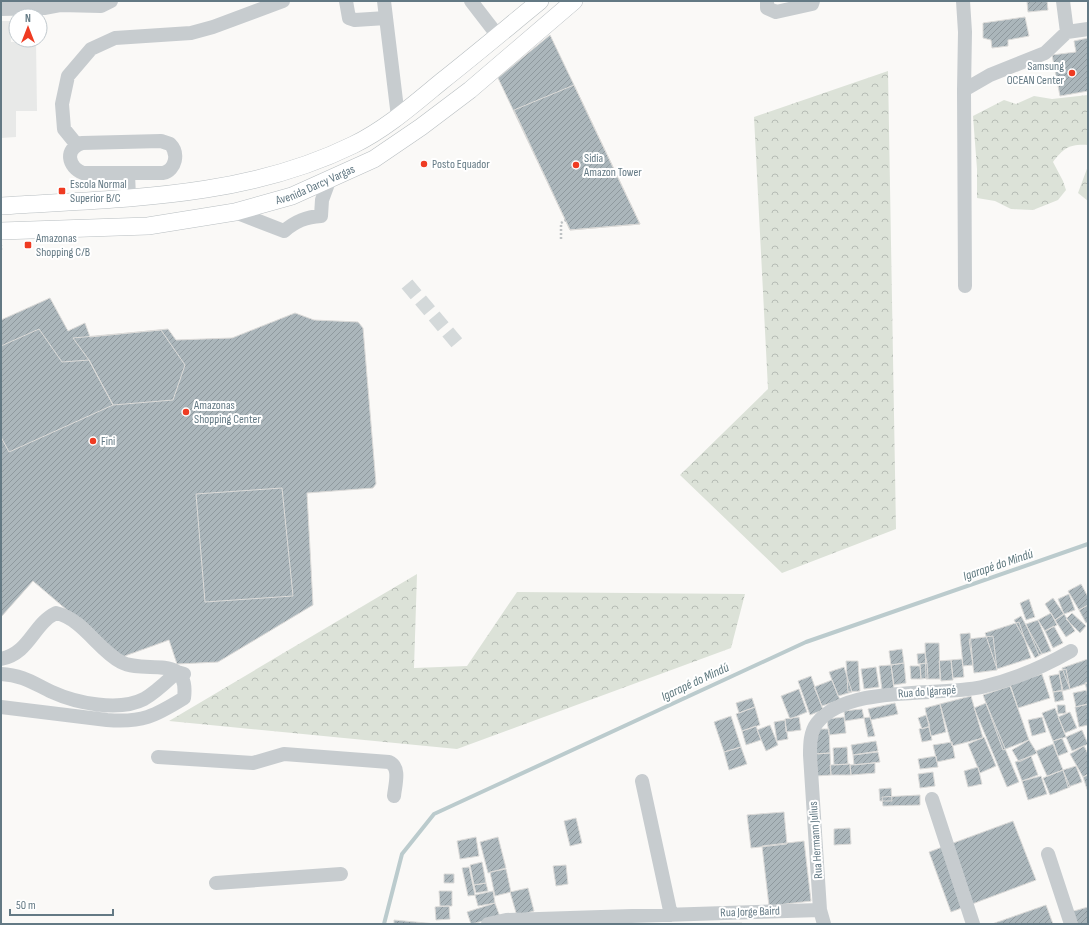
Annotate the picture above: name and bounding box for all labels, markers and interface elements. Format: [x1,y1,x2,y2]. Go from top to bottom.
north arrow [8,8,48,48]
text: N [25,12,31,25]
place label: Samsung OCEAN Center [1007,59,1065,88]
marker: Samsung OCEAN Center [1067,68,1077,78]
place label: Sidia Amazon Tower [583,151,642,180]
place label: Posto Equador [432,157,490,172]
marker: Posto Equador [419,159,429,169]
marker: Sidia Amazon Tower [571,160,581,170]
street label: Avenida Darcy Vargas [273,161,357,208]
place label: Escola Normal Superior B/C [70,177,127,206]
marker: Escola Normal Superior B/C [57,186,67,196]
place label: Amazonas Shopping C/B [35,231,90,260]
marker: Amazonas Shopping C/B [23,240,33,250]
place label: Amazonas Shopping Center [193,398,261,427]
marker: Amazonas Shopping Center [181,407,191,417]
place label: Fini [101,434,115,449]
marker: Fini [88,436,98,446]
water label: Igarapé do Mindú [961,545,1036,584]
water label: Igarapé do Mindú [659,659,732,705]
street label: Rua do Igarapé [897,682,957,702]
street label: Rua Hermann Julius [806,801,826,879]
scale bar [10,891,113,917]
text: 50 m [16,898,36,913]
street label: Rua Jorge Baird [720,903,780,921]

